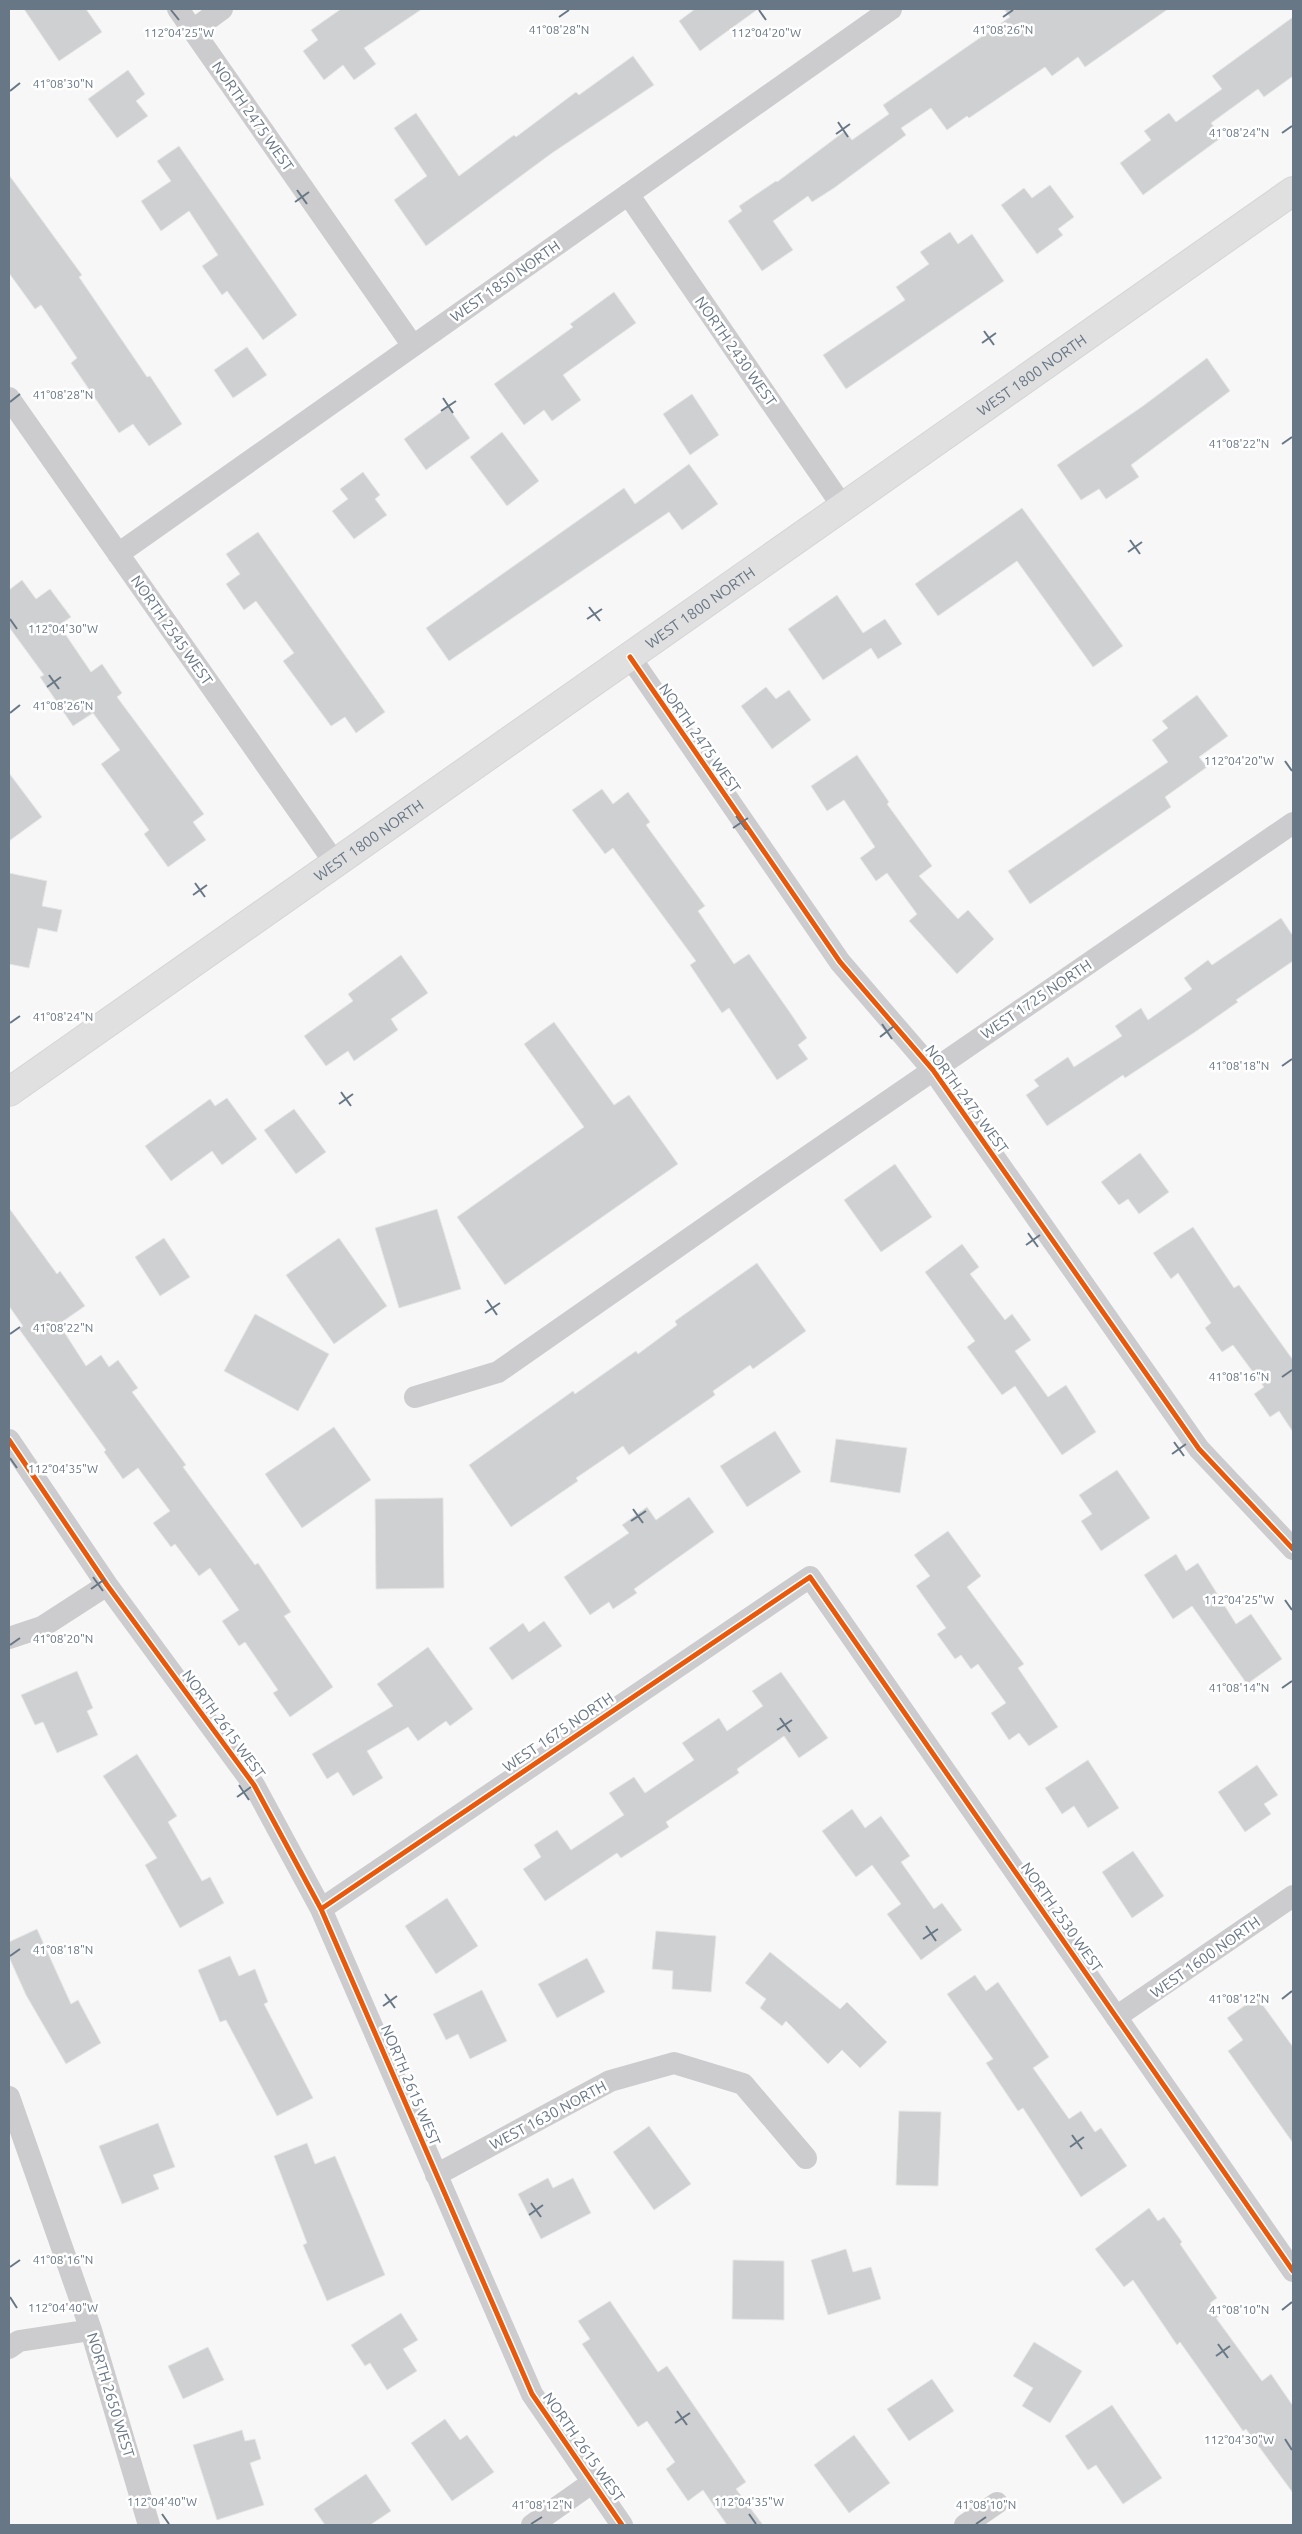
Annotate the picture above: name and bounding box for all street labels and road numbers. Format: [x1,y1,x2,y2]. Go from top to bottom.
street label: NORTH 2475 WEST [209,58,298,175]
street label: WEST 1850 NORTH [447,237,563,325]
street label: NORTH 2430 WEST [692,293,781,410]
street label: WEST 1800 NORTH [973,330,1089,419]
street label: WEST 1800 NORTH [642,563,758,651]
street label: NORTH 2545 WEST [128,572,217,689]
street label: NORTH 2475 WEST [656,680,745,797]
street label: WEST 1800 NORTH [310,796,426,884]
street label: WEST 1725 NORTH [978,956,1094,1042]
street label: NORTH 2475 WEST [922,1042,1012,1157]
street label: NORTH 2615 WEST [179,1667,269,1782]
street label: WEST 1675 NORTH [500,1689,616,1775]
street label: NORTH 2530 WEST [1018,1859,1107,1976]
street label: WEST 1600 NORTH [1147,1913,1263,2001]
street label: NORTH 2615 WEST [378,2022,444,2149]
street label: WEST 1630 NORTH [487,2077,609,2153]
street label: NORTH 2650 WEST [84,2331,138,2460]
street label: NORTH 2615 WEST [540,2389,629,2506]

